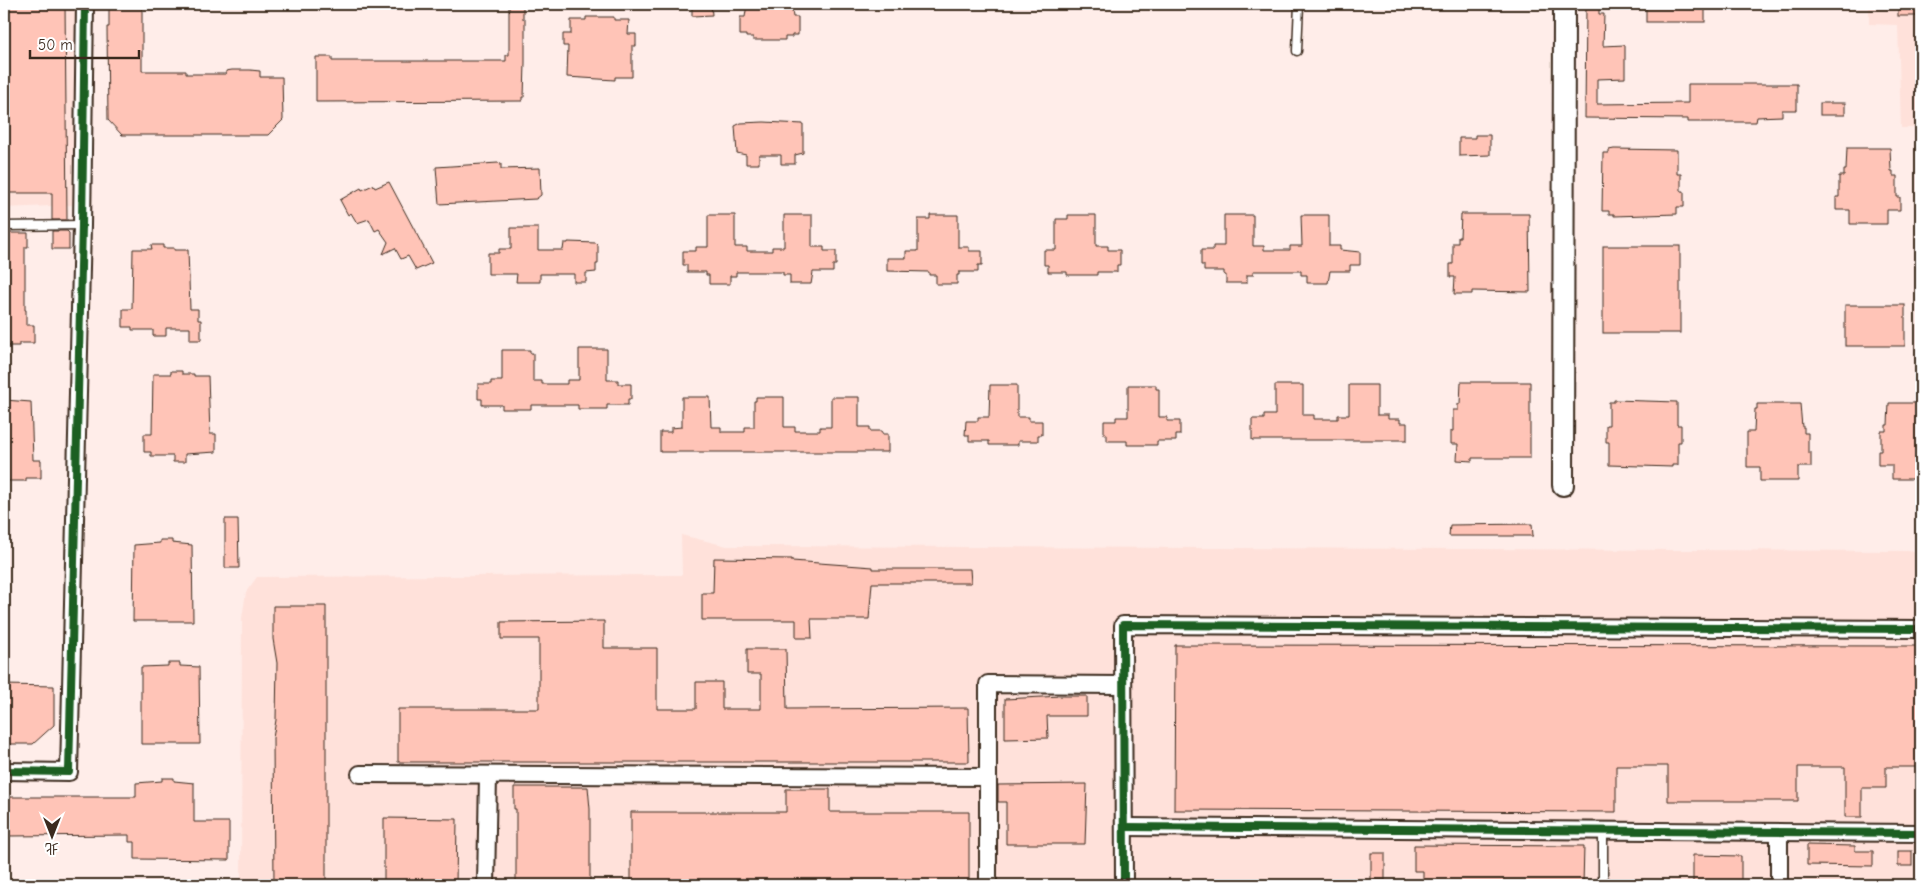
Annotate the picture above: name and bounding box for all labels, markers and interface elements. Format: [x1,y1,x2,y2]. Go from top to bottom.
scale bar [30,28,139,60]
text: 50 m [38,36,73,54]
north arrow [28,812,78,862]
text: 北 [45,840,59,857]

